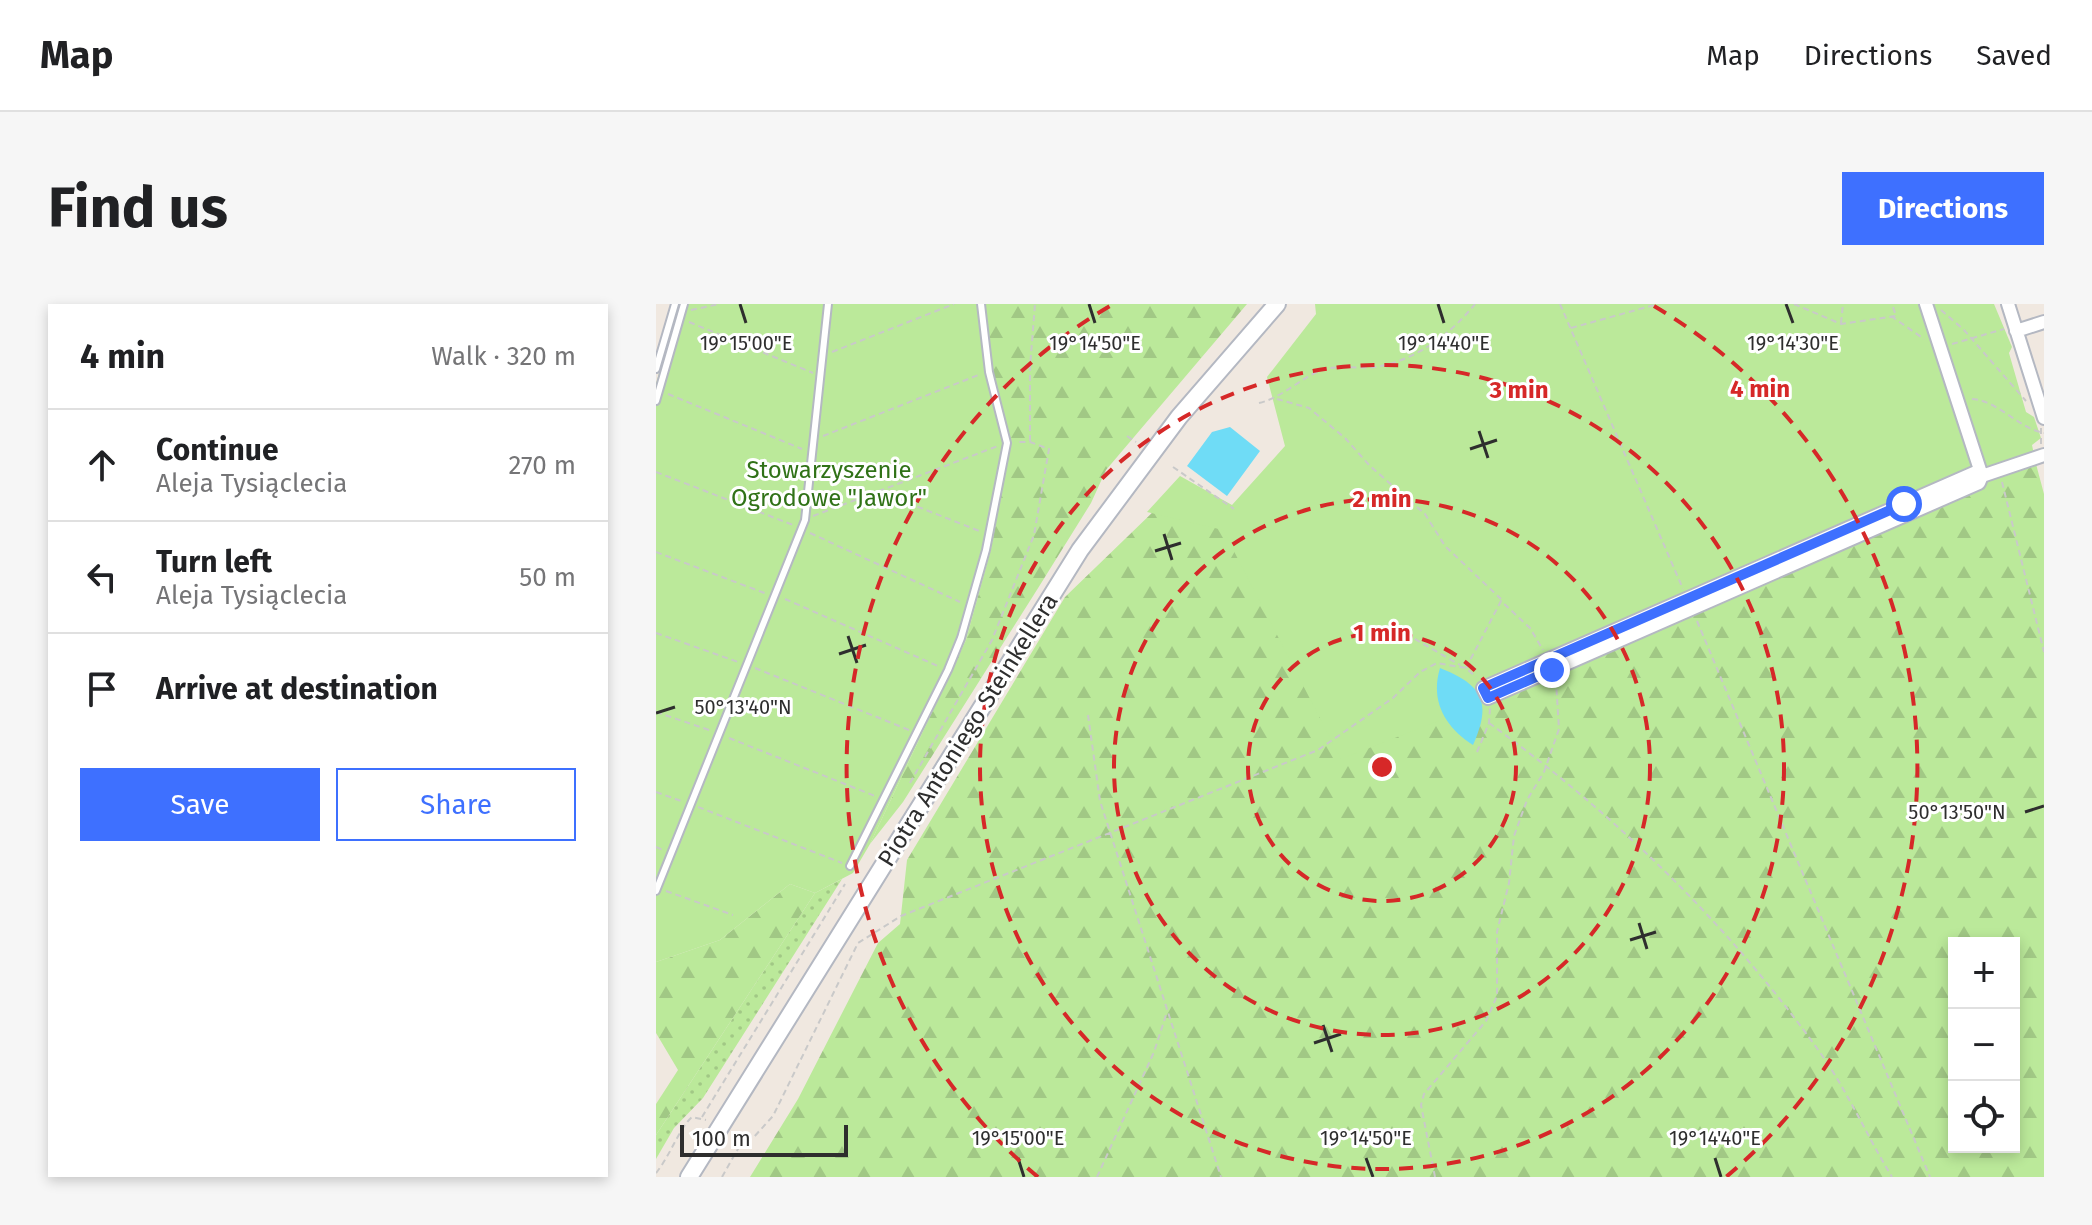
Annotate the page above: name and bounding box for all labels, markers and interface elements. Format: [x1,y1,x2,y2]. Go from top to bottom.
text: Map [40,32,113,78]
text: Map [1706,39,1760,72]
text: Directions [1804,39,1932,72]
text: Saved [1976,39,2052,72]
button: Directions [1842,172,2044,245]
text: Find us [48,175,228,242]
text: 19°15'00"E [700,331,792,355]
text: 19°14'50"E [1049,331,1141,355]
text: 19°14'40"E [1398,331,1490,355]
text: 19°14'30"E [1747,331,1839,355]
text: 4 min [80,336,165,377]
text: Walk · 320 m [431,341,576,372]
text: 4 min [1730,375,1790,403]
text: 3 min [1488,376,1549,404]
text: Continue [156,432,279,468]
icon: ahead [80,443,124,487]
text: 270 m [508,450,576,481]
park label: Stowarzyszenie Ogrodowe "Jawor" [731,456,927,512]
text: Aleja Tysiąclecia [156,468,348,499]
text: 2 min [1353,485,1412,513]
route start [1886,486,1922,522]
text: Turn left [156,544,272,580]
icon: left [80,555,124,599]
text: 50 m [519,562,576,593]
text: Aleja Tysiąclecia [156,580,348,611]
street label: Piotra Antoniego Steinkellera [872,588,1064,872]
text: 1 min [1353,619,1411,647]
route end [1534,652,1570,688]
icon: arrive [80,667,124,711]
text: Arrive at destination [156,671,438,707]
text: 50°13'40"N [694,695,792,719]
centre of rings [1368,753,1396,781]
button: Save [80,768,320,841]
button: Share [336,768,576,841]
text: 50°13'50"N [1908,800,2006,824]
map controls [1948,937,2020,1153]
button: + [1948,937,2020,1009]
button: − [1948,1009,2020,1081]
button: locate [1948,1081,2020,1153]
scale bar [680,1121,848,1157]
text: 100 m [692,1125,751,1152]
text: 19°15'00"E [972,1126,1064,1150]
text: 19°14'50"E [1320,1126,1412,1150]
text: 19°14'40"E [1669,1126,1761,1150]

